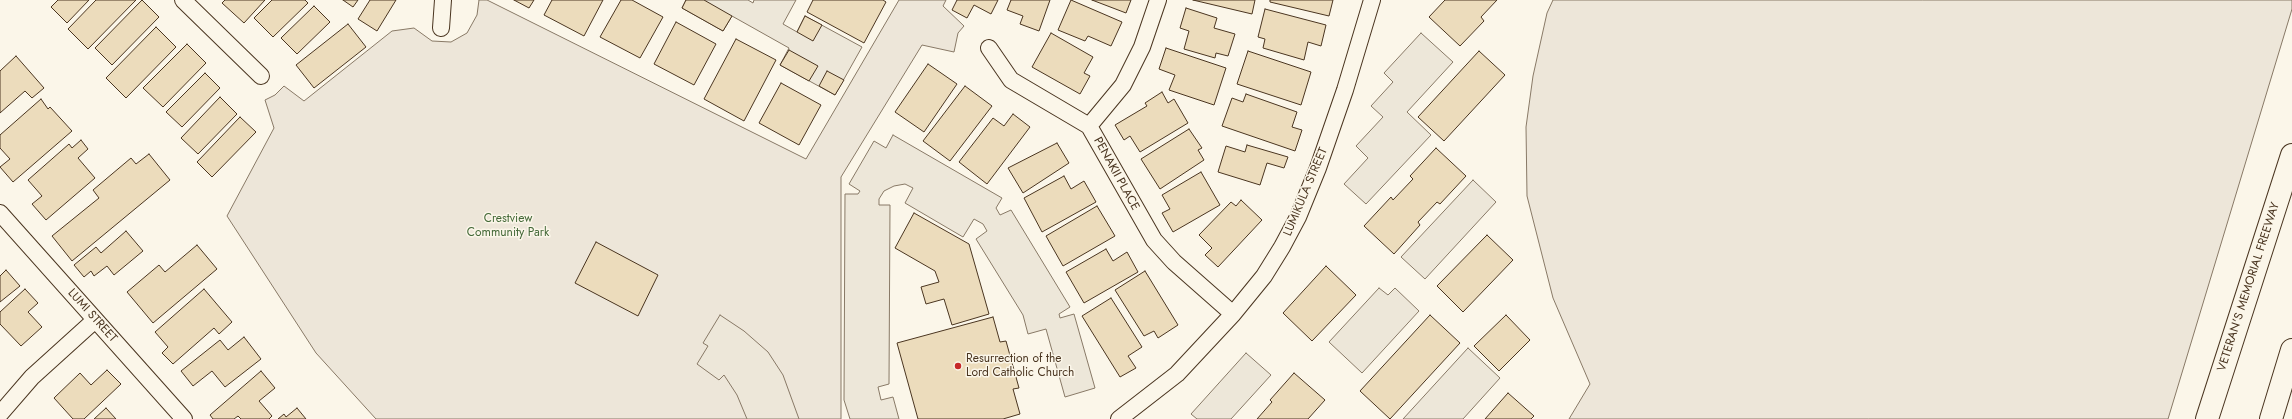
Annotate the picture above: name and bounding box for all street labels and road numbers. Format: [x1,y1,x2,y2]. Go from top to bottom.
street label: PENAKII PLACE [1090,135,1142,213]
street label: LUMIKULA STREET [1281,146,1331,238]
street label: VETERAN'S MEMORIAL FREEWAY [2215,201,2283,373]
street label: LUMI STREET [64,286,120,346]

